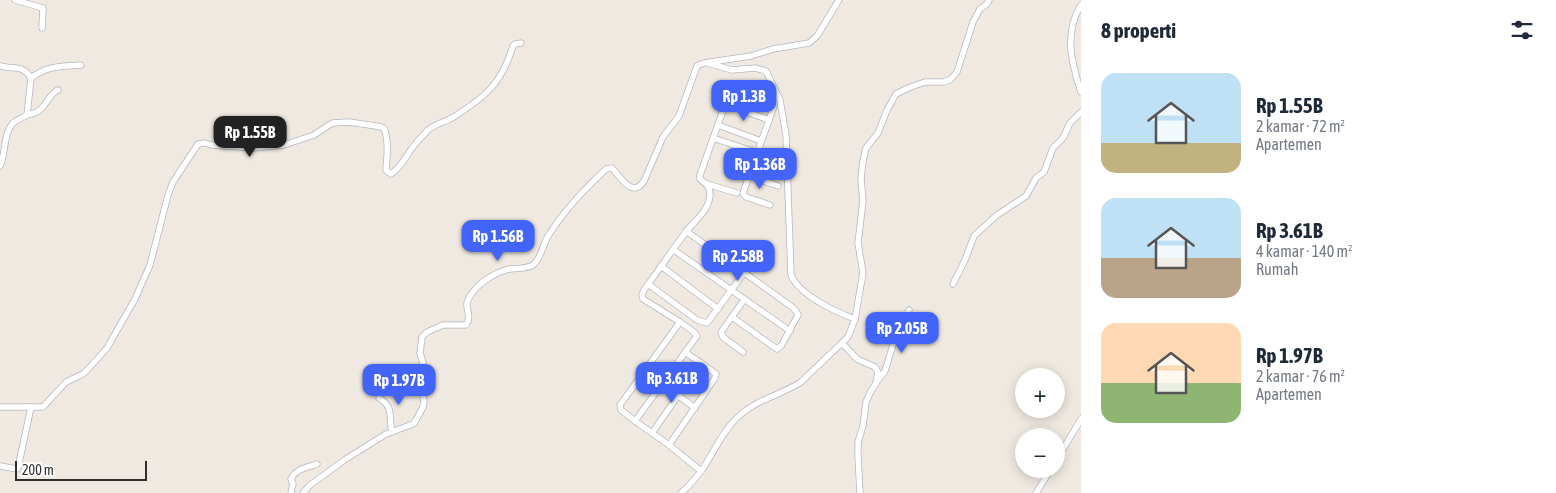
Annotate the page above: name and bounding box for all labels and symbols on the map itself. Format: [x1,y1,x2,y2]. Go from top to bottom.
pin: Rp 1.3B [698,80,790,122]
pin: Rp 1.55B [198,116,302,158]
pin: Rp 1.36B [708,148,812,190]
pin: Rp 1.56B [446,220,550,262]
pin: Rp 2.58B [686,240,790,282]
pin: Rp 2.05B [850,312,954,354]
pin: Rp 3.61B [620,362,724,404]
pin: Rp 1.97B [347,364,451,406]
scale bar [15,458,148,481]

